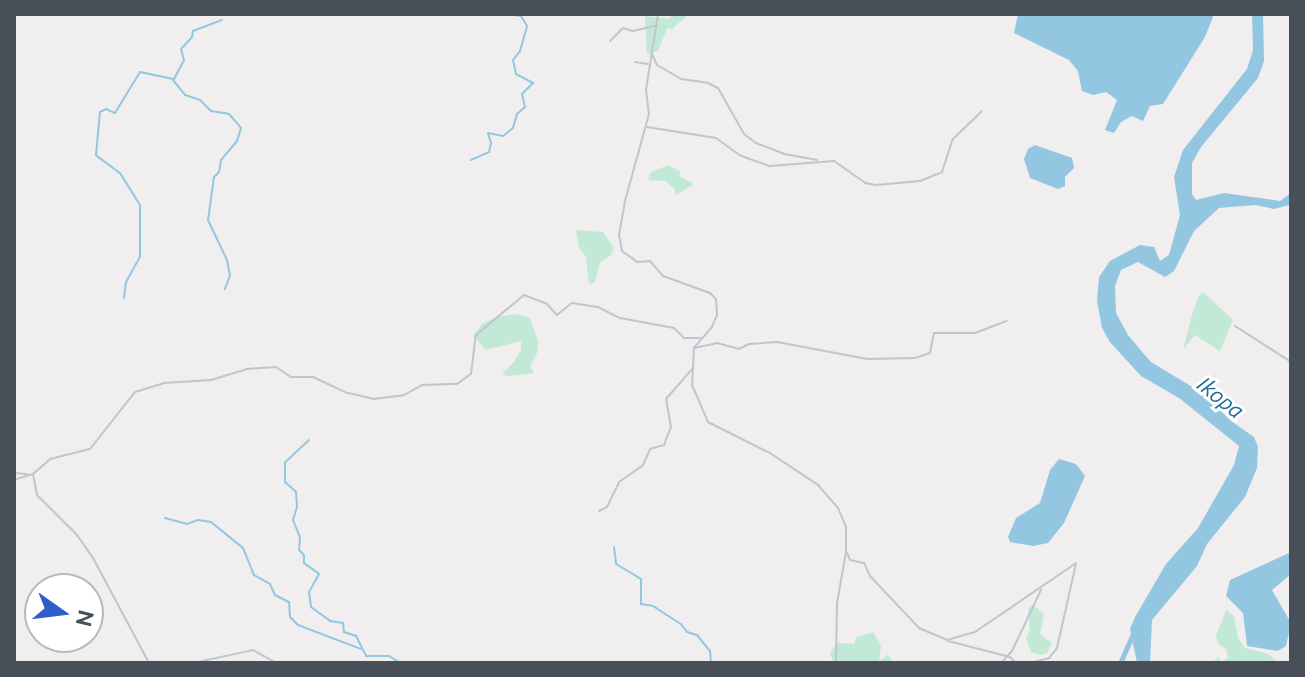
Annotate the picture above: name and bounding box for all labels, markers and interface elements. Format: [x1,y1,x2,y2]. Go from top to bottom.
water label: Ikopa [1193,370,1249,424]
north arrow [24,573,104,653]
text: N [72,607,100,629]

